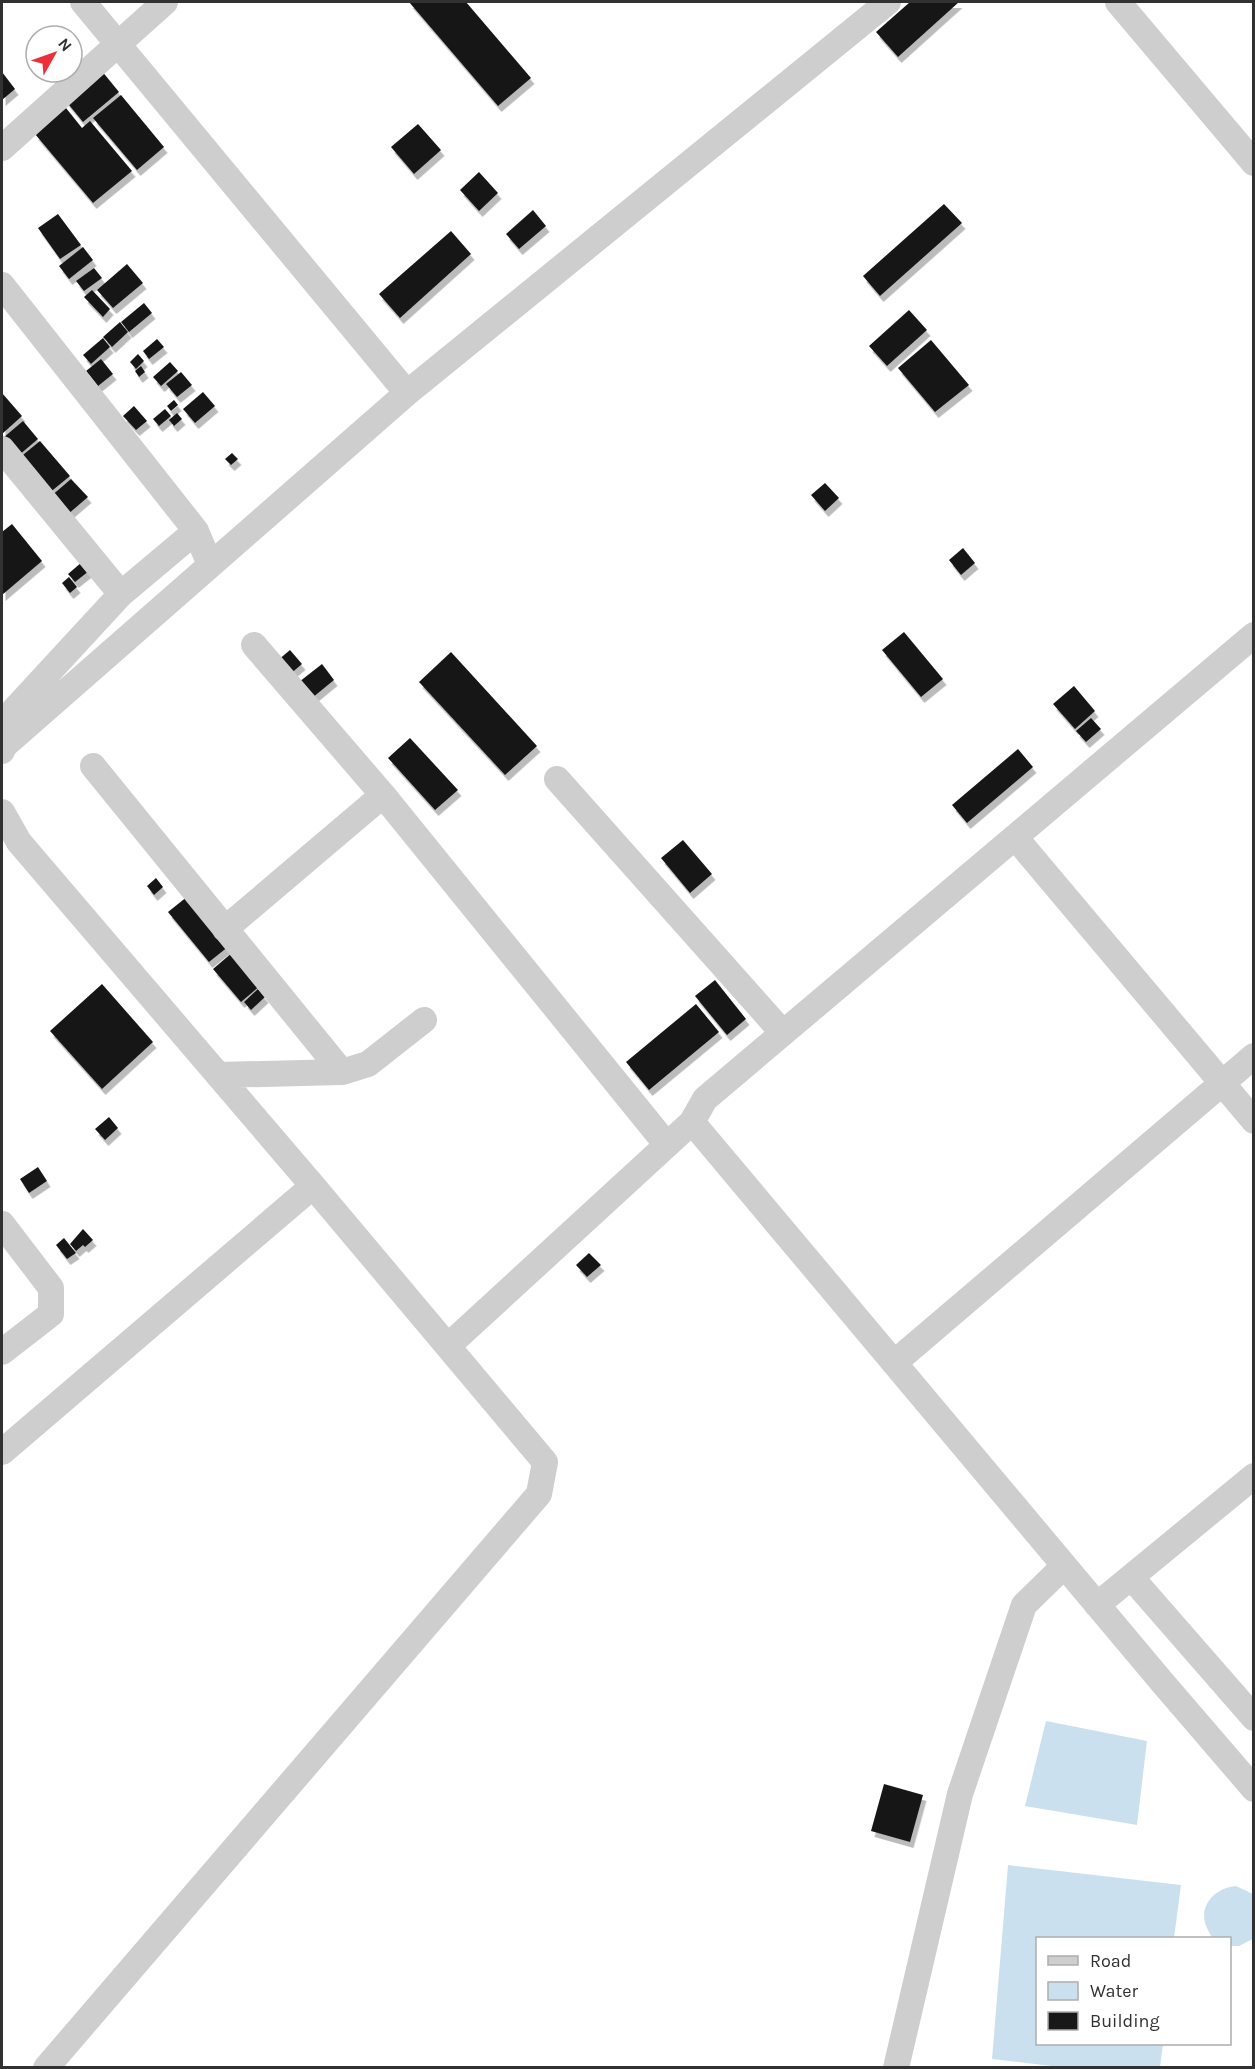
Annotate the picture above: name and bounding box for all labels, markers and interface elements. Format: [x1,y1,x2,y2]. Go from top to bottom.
north arrow [24,24,84,84]
text: N [54,34,76,55]
legend [1036,1937,1231,2045]
text: Road [1090,1950,1131,1972]
text: Water [1090,1980,1138,2002]
text: Building [1090,2010,1160,2032]

